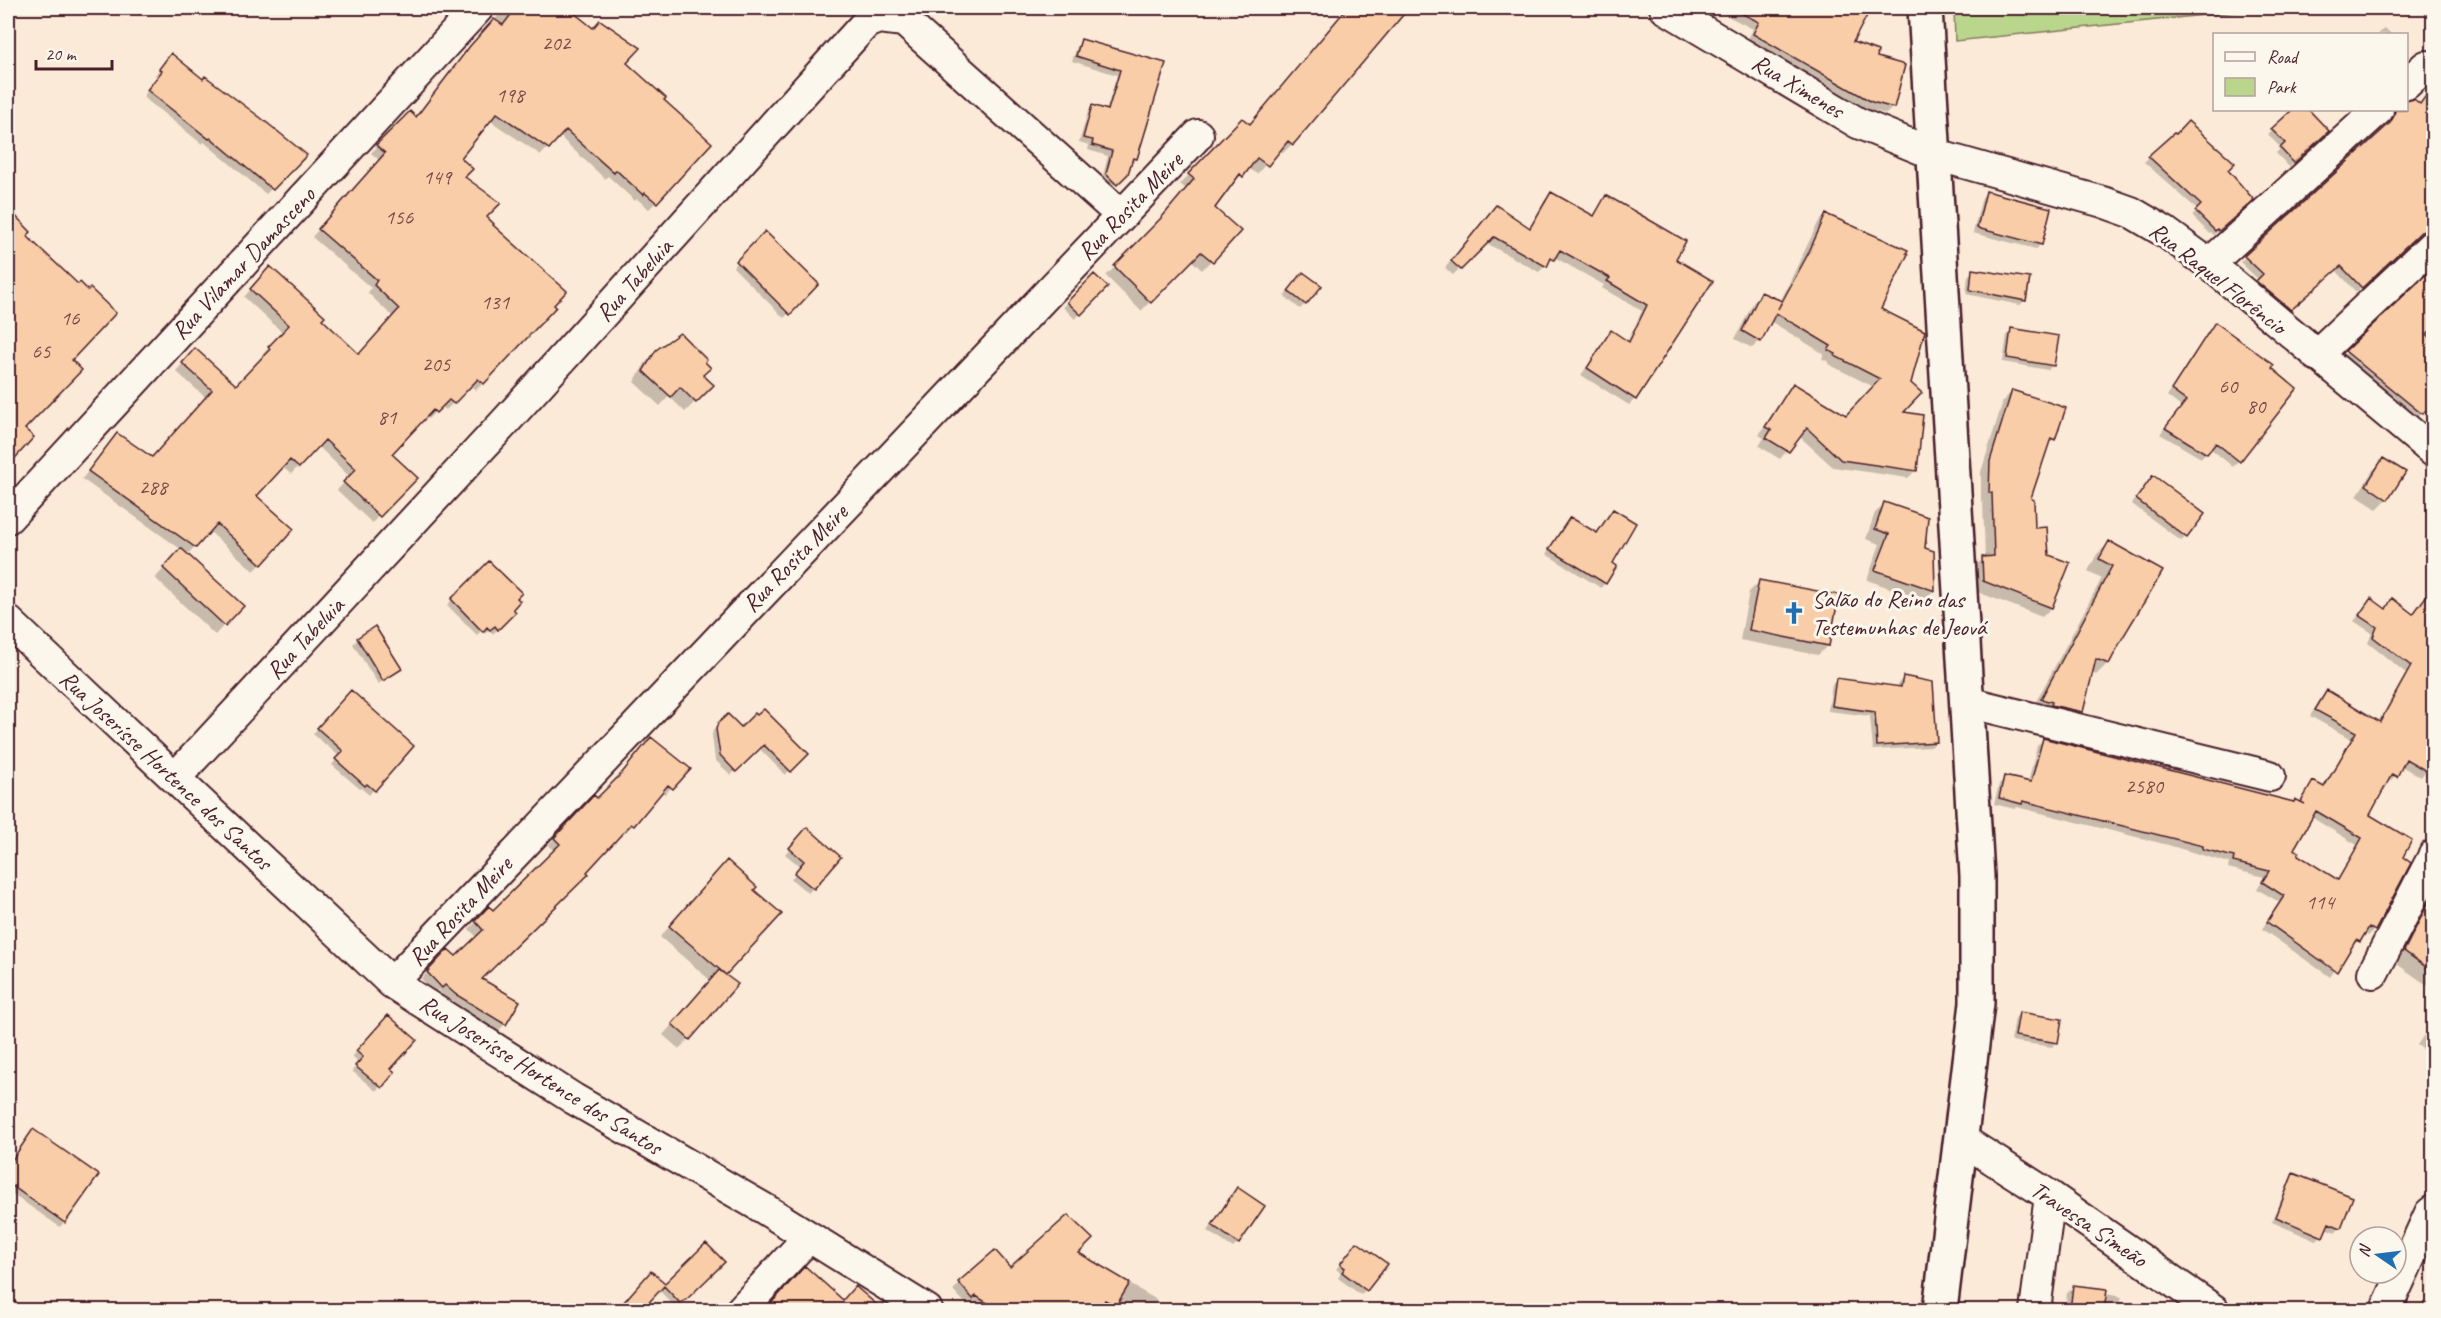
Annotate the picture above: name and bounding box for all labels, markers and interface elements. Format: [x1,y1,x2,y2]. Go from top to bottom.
house number: 202 [542,30,572,56]
scale bar [36,33,112,71]
legend [2213,33,2408,111]
text: 20 m [45,43,78,65]
text: Road [2267,46,2300,68]
street label: Rua Ximenes [1747,47,1851,126]
text: Park [2267,76,2297,98]
house number: 198 [496,82,527,108]
street label: Rua Rosita Meire [1071,144,1191,266]
house number: 149 [423,164,453,190]
street label: Rua Vilamar Damasceno [165,179,322,346]
house number: 156 [385,204,414,230]
street label: Rua Raquel Florêncio [2143,215,2295,342]
street label: Rua Tabeluia [589,231,680,328]
house number: 131 [481,289,511,315]
house number: 16 [61,305,80,331]
house number: 65 [32,338,52,364]
house number: 205 [422,351,452,377]
house number: 60 [2219,373,2239,399]
house number: 80 [2247,393,2267,419]
house number: 81 [378,404,398,430]
house number: 288 [139,474,170,500]
street label: Rua Rosita Meire [736,496,856,618]
place label: Salão do Reino das Testemunhas de Jeová [1812,584,1989,642]
street label: Rua Tabeluia [260,590,351,685]
church icon: Salão do Reino das Testemunhas de Jeová [1781,600,1807,626]
street label: Rua Joserísse Hortence dos Santos [53,664,280,878]
house number: 2580 [2125,773,2164,799]
street label: Rua Rosita Meire [402,848,520,972]
house number: 114 [2306,889,2337,915]
street label: Rua Joserísse Hortence dos Santos [414,988,669,1163]
street label: Travessa Simeão [2025,1174,2154,1275]
north arrow [2348,1225,2408,1285]
text: N [2354,1241,2376,1259]

